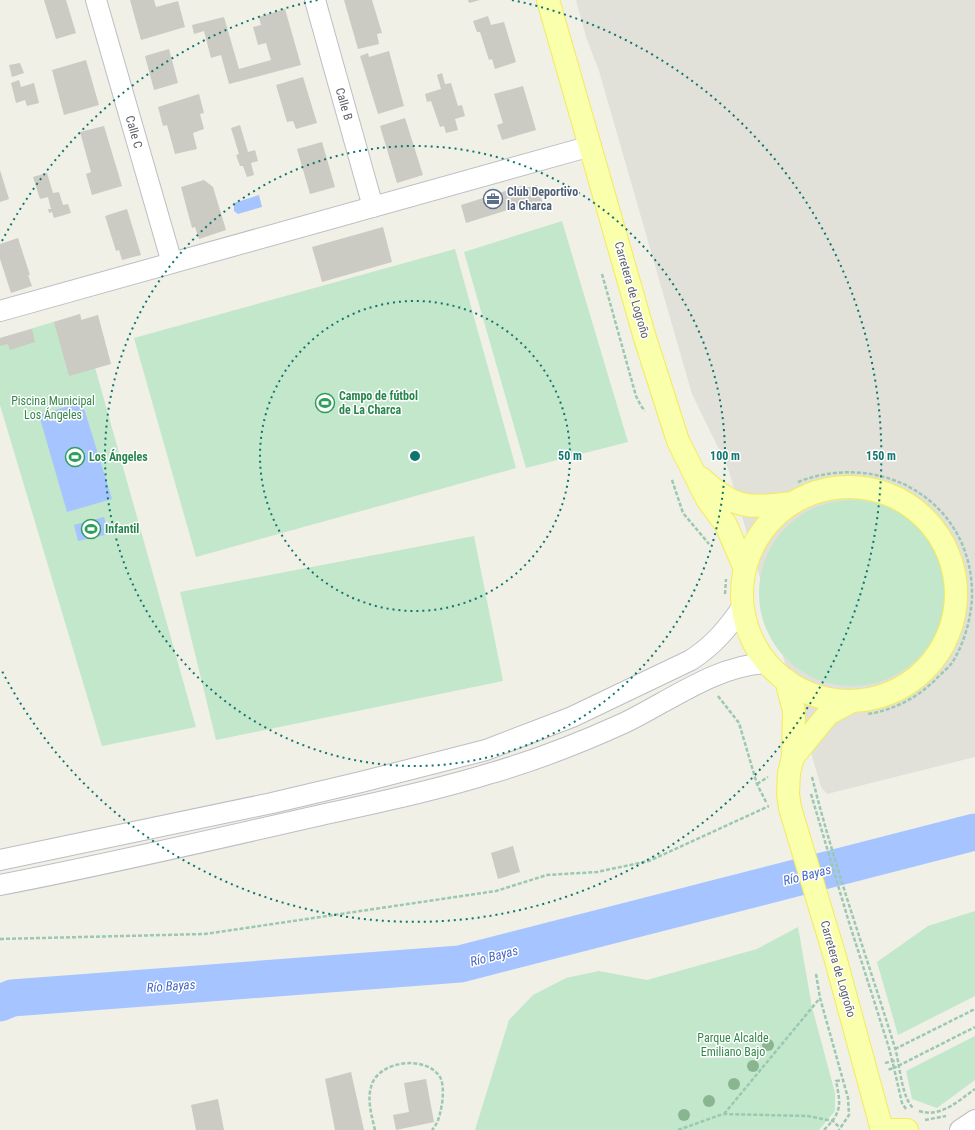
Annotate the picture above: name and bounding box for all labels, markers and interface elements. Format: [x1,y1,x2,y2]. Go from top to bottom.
street label: Calle B [333,86,355,122]
street label: Calle C [123,114,145,150]
place label: Club Deportivo la Charca [507,185,578,213]
office icon: Club Deportivo la Charca [482,188,504,210]
street label: Carretera de Logroño [612,240,652,340]
place label: Campo de fútbol de La Charca [339,389,418,417]
sports icon: Campo de fútbol de La Charca [314,392,336,414]
park label: Piscina Municipal Los Ángeles [11,394,95,422]
sports icon: Los Ángeles [64,446,86,468]
place label: Los Ángeles [89,449,148,464]
centre of rings [408,449,422,463]
text: 50 m [558,449,582,463]
text: 100 m [710,449,740,463]
text: 150 m [866,449,896,463]
sports icon: Infantil [80,518,102,540]
place label: Infantil [105,522,139,536]
water label: Río Bayas [782,862,833,888]
street label: Carretera de Logroño [818,919,858,1019]
water label: Río Bayas [469,943,520,969]
water label: Río Bayas [146,977,196,995]
park label: Parque Alcalde Emiliano Bajo [697,1031,769,1059]

